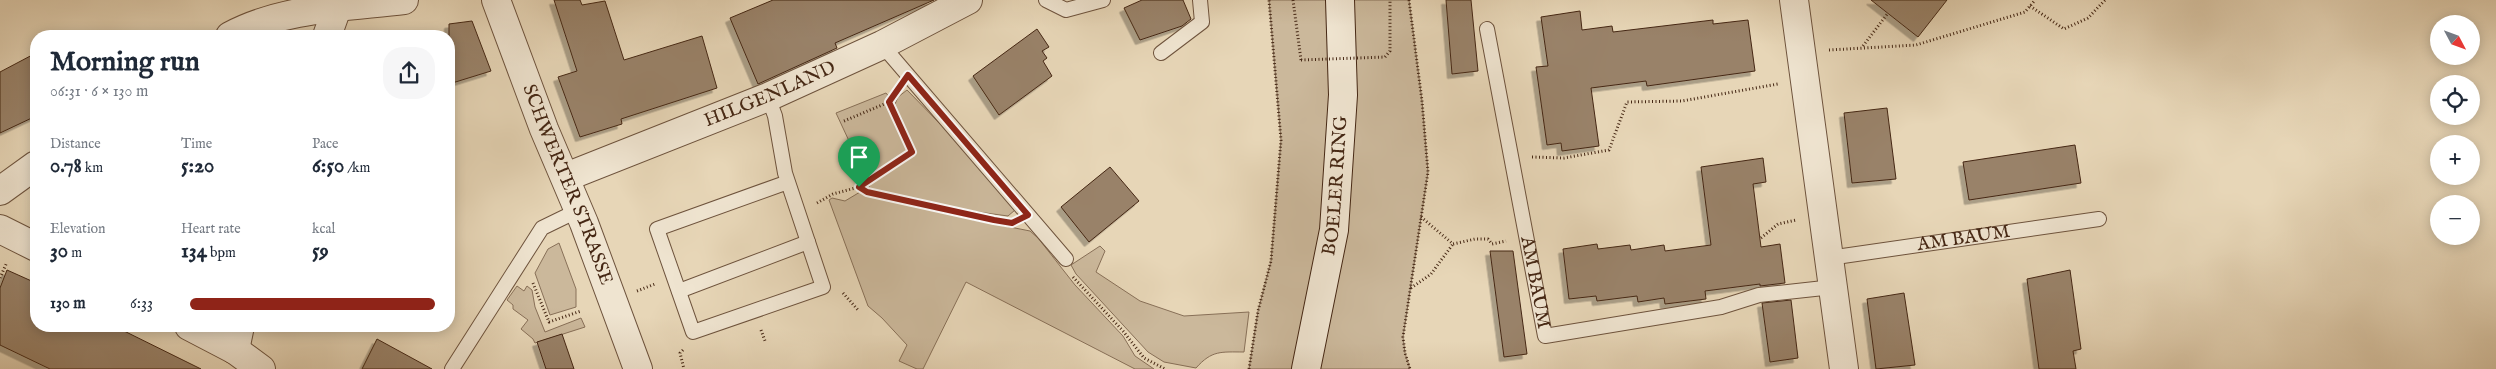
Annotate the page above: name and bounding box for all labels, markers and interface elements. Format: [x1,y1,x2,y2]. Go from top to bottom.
north arrow [2430,15,2480,65]
map controls [2430,15,2480,245]
text: Morning run [50,45,200,80]
button: share [383,47,435,99]
street label: HILGENLAND [701,56,840,133]
button: locate [2430,75,2480,125]
street label: SCHWERTER STRASSE [516,81,618,288]
text: 06:31 · 6 × 130 m [50,82,148,102]
street label: BOELER RING [1317,115,1354,258]
text: Distance [50,135,101,153]
text: Time [181,135,212,153]
text: Pace [312,135,339,153]
button: + [2430,135,2480,185]
pin [838,136,880,187]
icon: arrive [845,143,873,171]
text: 0.78 [50,153,82,180]
text: 5:20 [181,153,214,180]
text: 6:50 [312,153,344,180]
text: km [82,159,103,177]
text: /km [344,159,370,177]
button: − [2430,195,2480,245]
text: Elevation [50,220,106,238]
text: Heart rate [181,220,241,238]
text: kcal [312,220,335,238]
street label: AM BAUM [1915,220,2012,257]
street label: AM BAUM [1514,233,1555,331]
text: 30 [50,238,68,265]
text: 134 [181,238,207,265]
text: 59 [312,238,329,265]
text: m [68,244,82,262]
text: bpm [207,244,236,262]
text: 130 m [50,294,86,314]
text: 6:33 [130,294,153,314]

